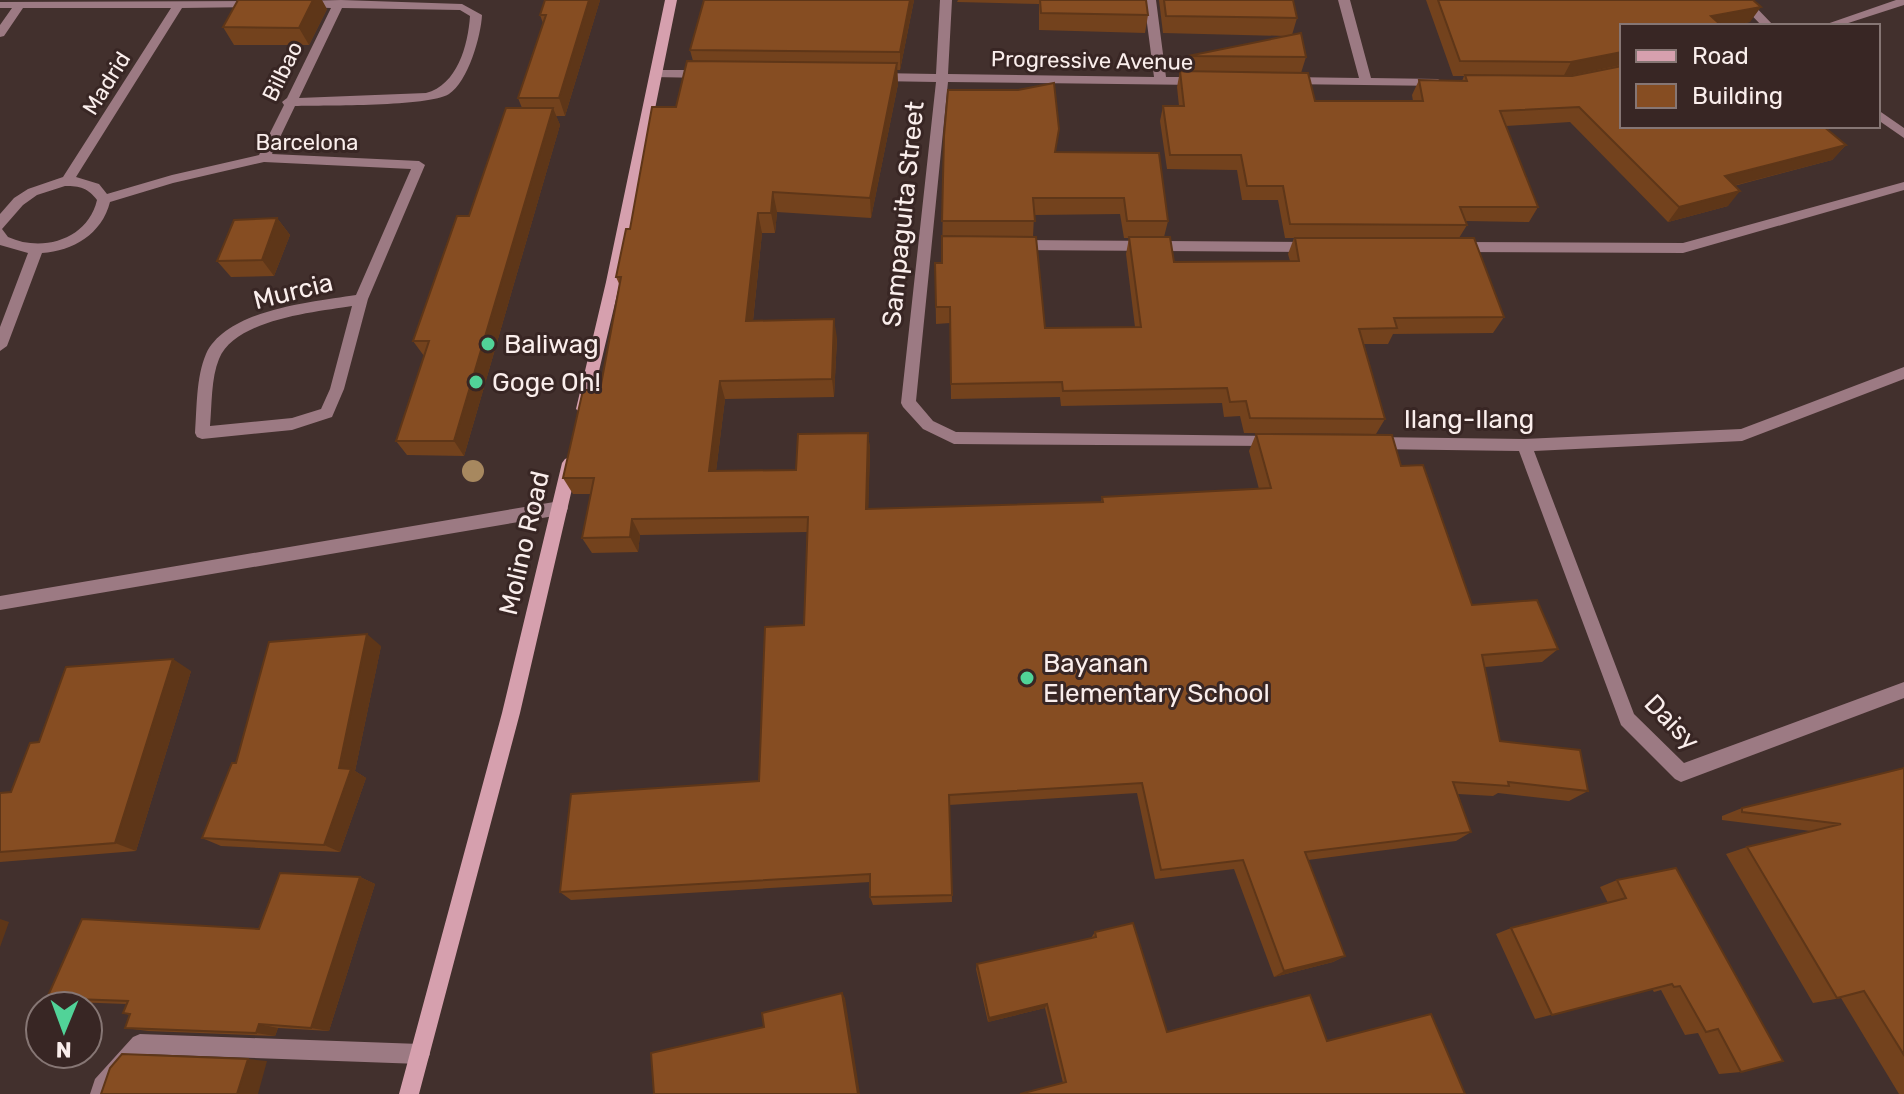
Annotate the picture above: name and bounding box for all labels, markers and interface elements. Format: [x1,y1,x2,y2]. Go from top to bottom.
legend [1620,24,1880,128]
street label: Bilbao [256,37,308,106]
text: Road [1692,42,1749,70]
street label: Progressive Avenue [991,45,1193,76]
street label: Madrid [77,47,136,120]
text: Building [1692,82,1783,110]
street label: Sampaguita Street [876,100,931,329]
street label: Barcelona [256,129,358,156]
street label: Murcia [250,267,336,316]
place label: Baliwag [504,329,599,360]
marker: Baliwag [479,335,497,353]
place label: Goge Oh! [492,367,601,398]
marker: Goge Oh! [467,373,485,391]
street label: Ilang-Ilang [1404,404,1534,435]
street label: Molino Road [493,468,556,618]
place label: Bayanan Elementary School [1043,648,1270,709]
marker: Bayanan Elementary School [1018,669,1036,687]
street label: Daisy [1638,688,1706,757]
north arrow [24,990,104,1070]
text: N [56,1036,72,1063]

